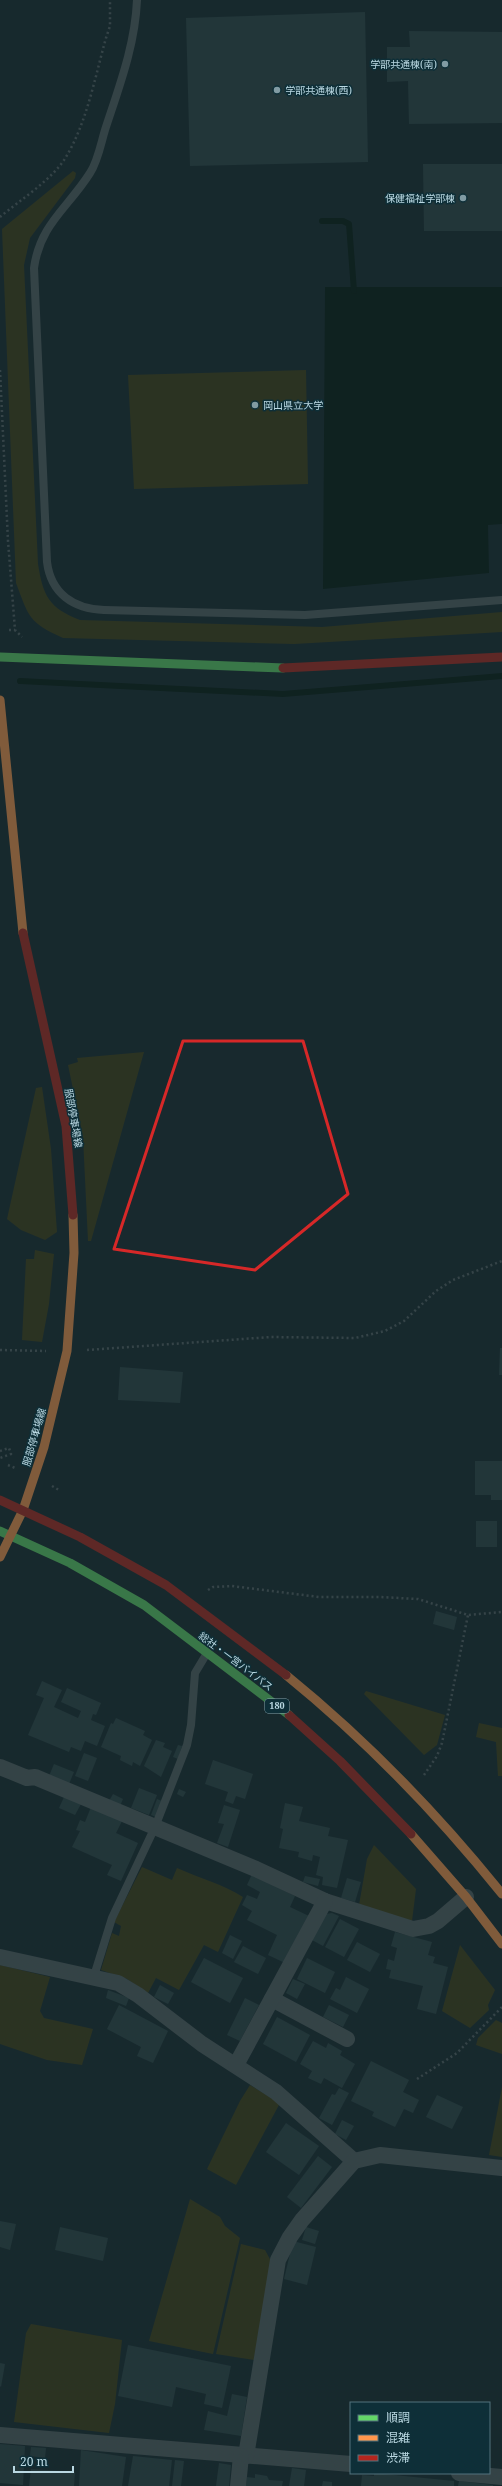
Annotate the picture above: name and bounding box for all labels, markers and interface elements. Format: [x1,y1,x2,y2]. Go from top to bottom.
place label: 学部共通棟(南) [370,57,437,71]
marker: 学部共通棟(南) [440,59,450,69]
place label: 学部共通棟(西) [285,83,352,97]
marker: 学部共通棟(西) [272,85,282,95]
place label: 保健福祉学部棟 [385,191,455,205]
marker: 保健福祉学部棟 [458,193,468,203]
place label: 岡山県立大学 [263,398,323,412]
marker: 岡山県立大学 [250,400,260,410]
street label: 服部停車場線 [62,1087,86,1149]
street label: 服部停車場線 [19,1406,49,1468]
street label: 総社・一宮バイパス [196,1628,276,1694]
road number: 180 [265,1699,289,1713]
legend [350,2402,490,2474]
text: 順調 [386,2409,410,2426]
text: 混雑 [386,2429,410,2446]
scale bar [14,2448,73,2474]
text: 渋滞 [386,2449,410,2466]
text: 20 m [20,2453,48,2470]

